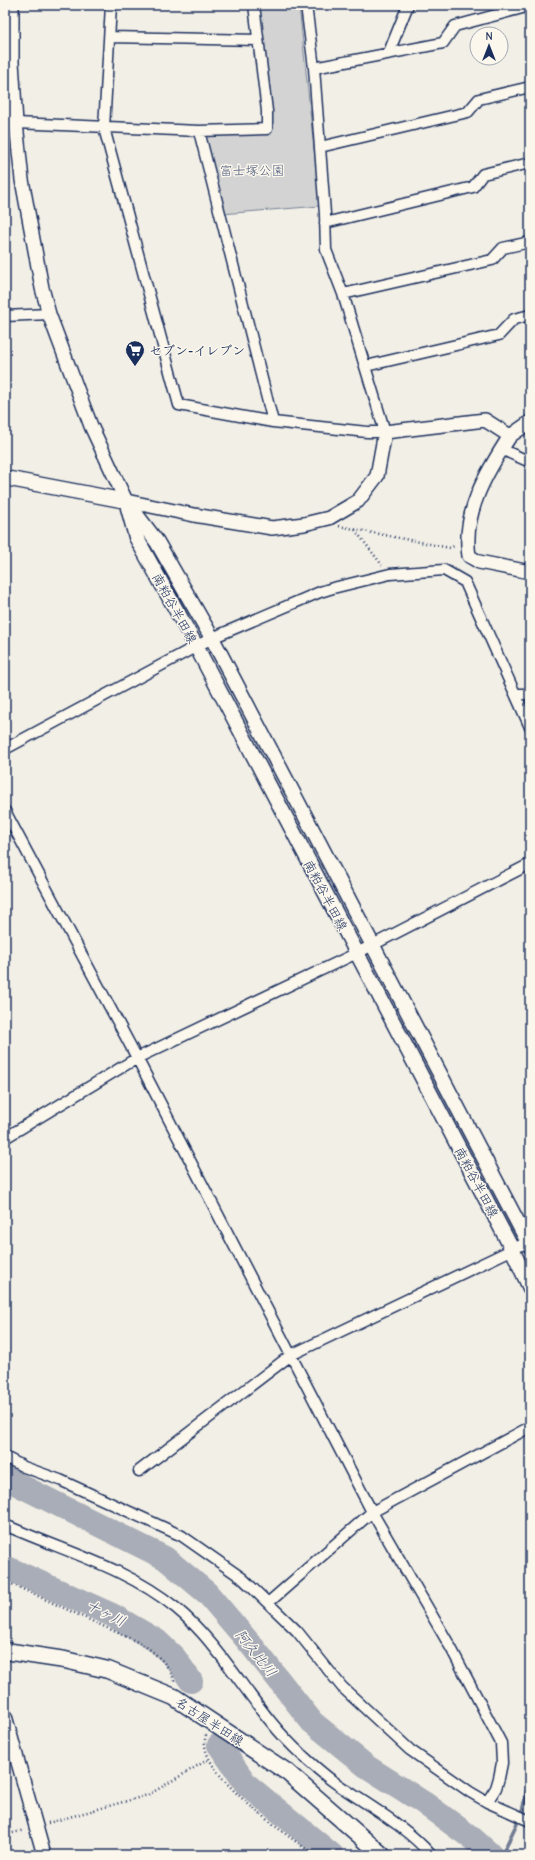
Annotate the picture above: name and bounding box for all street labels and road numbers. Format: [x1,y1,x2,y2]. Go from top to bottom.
street label: 南粕谷半田線 [149,570,201,647]
street label: 南粕谷半田線 [301,857,351,934]
street label: 南粕谷半田線 [452,1144,502,1221]
street label: 名古屋半田線 [173,1694,247,1749]

